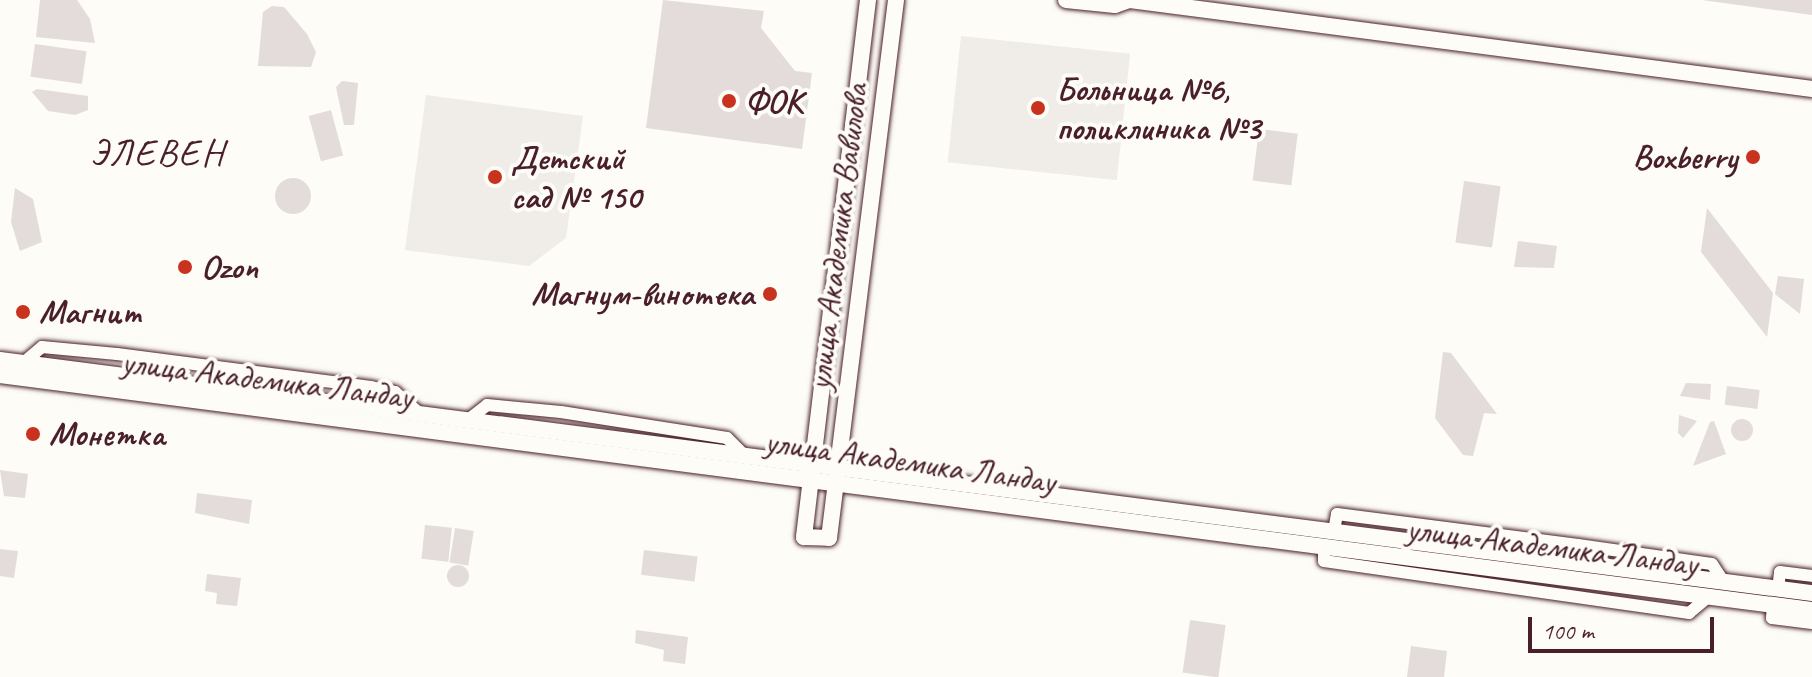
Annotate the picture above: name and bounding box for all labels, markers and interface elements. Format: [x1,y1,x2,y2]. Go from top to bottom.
place label: Больница №6, поликлиника №3 [1056,68,1261,148]
street label: улица Академика Вавилова [798,80,876,394]
place label: ФОК [745,81,803,121]
marker: ФОК [720,92,738,110]
marker: Больница №6, поликлиника №3 [1027,97,1049,119]
district label: ЭЛЕВЕН [90,130,224,176]
place label: Детский сад № 150 [511,137,641,216]
place label: Boxberry [1633,137,1737,177]
marker: Boxberry [1744,148,1762,166]
marker: Детский сад № 150 [486,168,504,186]
place label: Ozon [201,247,258,287]
marker: Ozon [176,258,194,276]
place label: Магнум-винотека [531,274,754,314]
marker: Магнум-винотека [761,285,779,303]
place label: Магнит [39,292,142,332]
marker: Магнит [14,303,32,321]
street label: улица Академика Ландау [120,341,414,417]
place label: Монетка [49,414,165,454]
street label: улица Академика Ландау [763,421,1057,501]
marker: Монетка [24,425,42,443]
street label: улица Академика Ландау [1405,508,1699,584]
scale bar [1532,601,1718,651]
text: 100 m [1542,616,1594,646]

